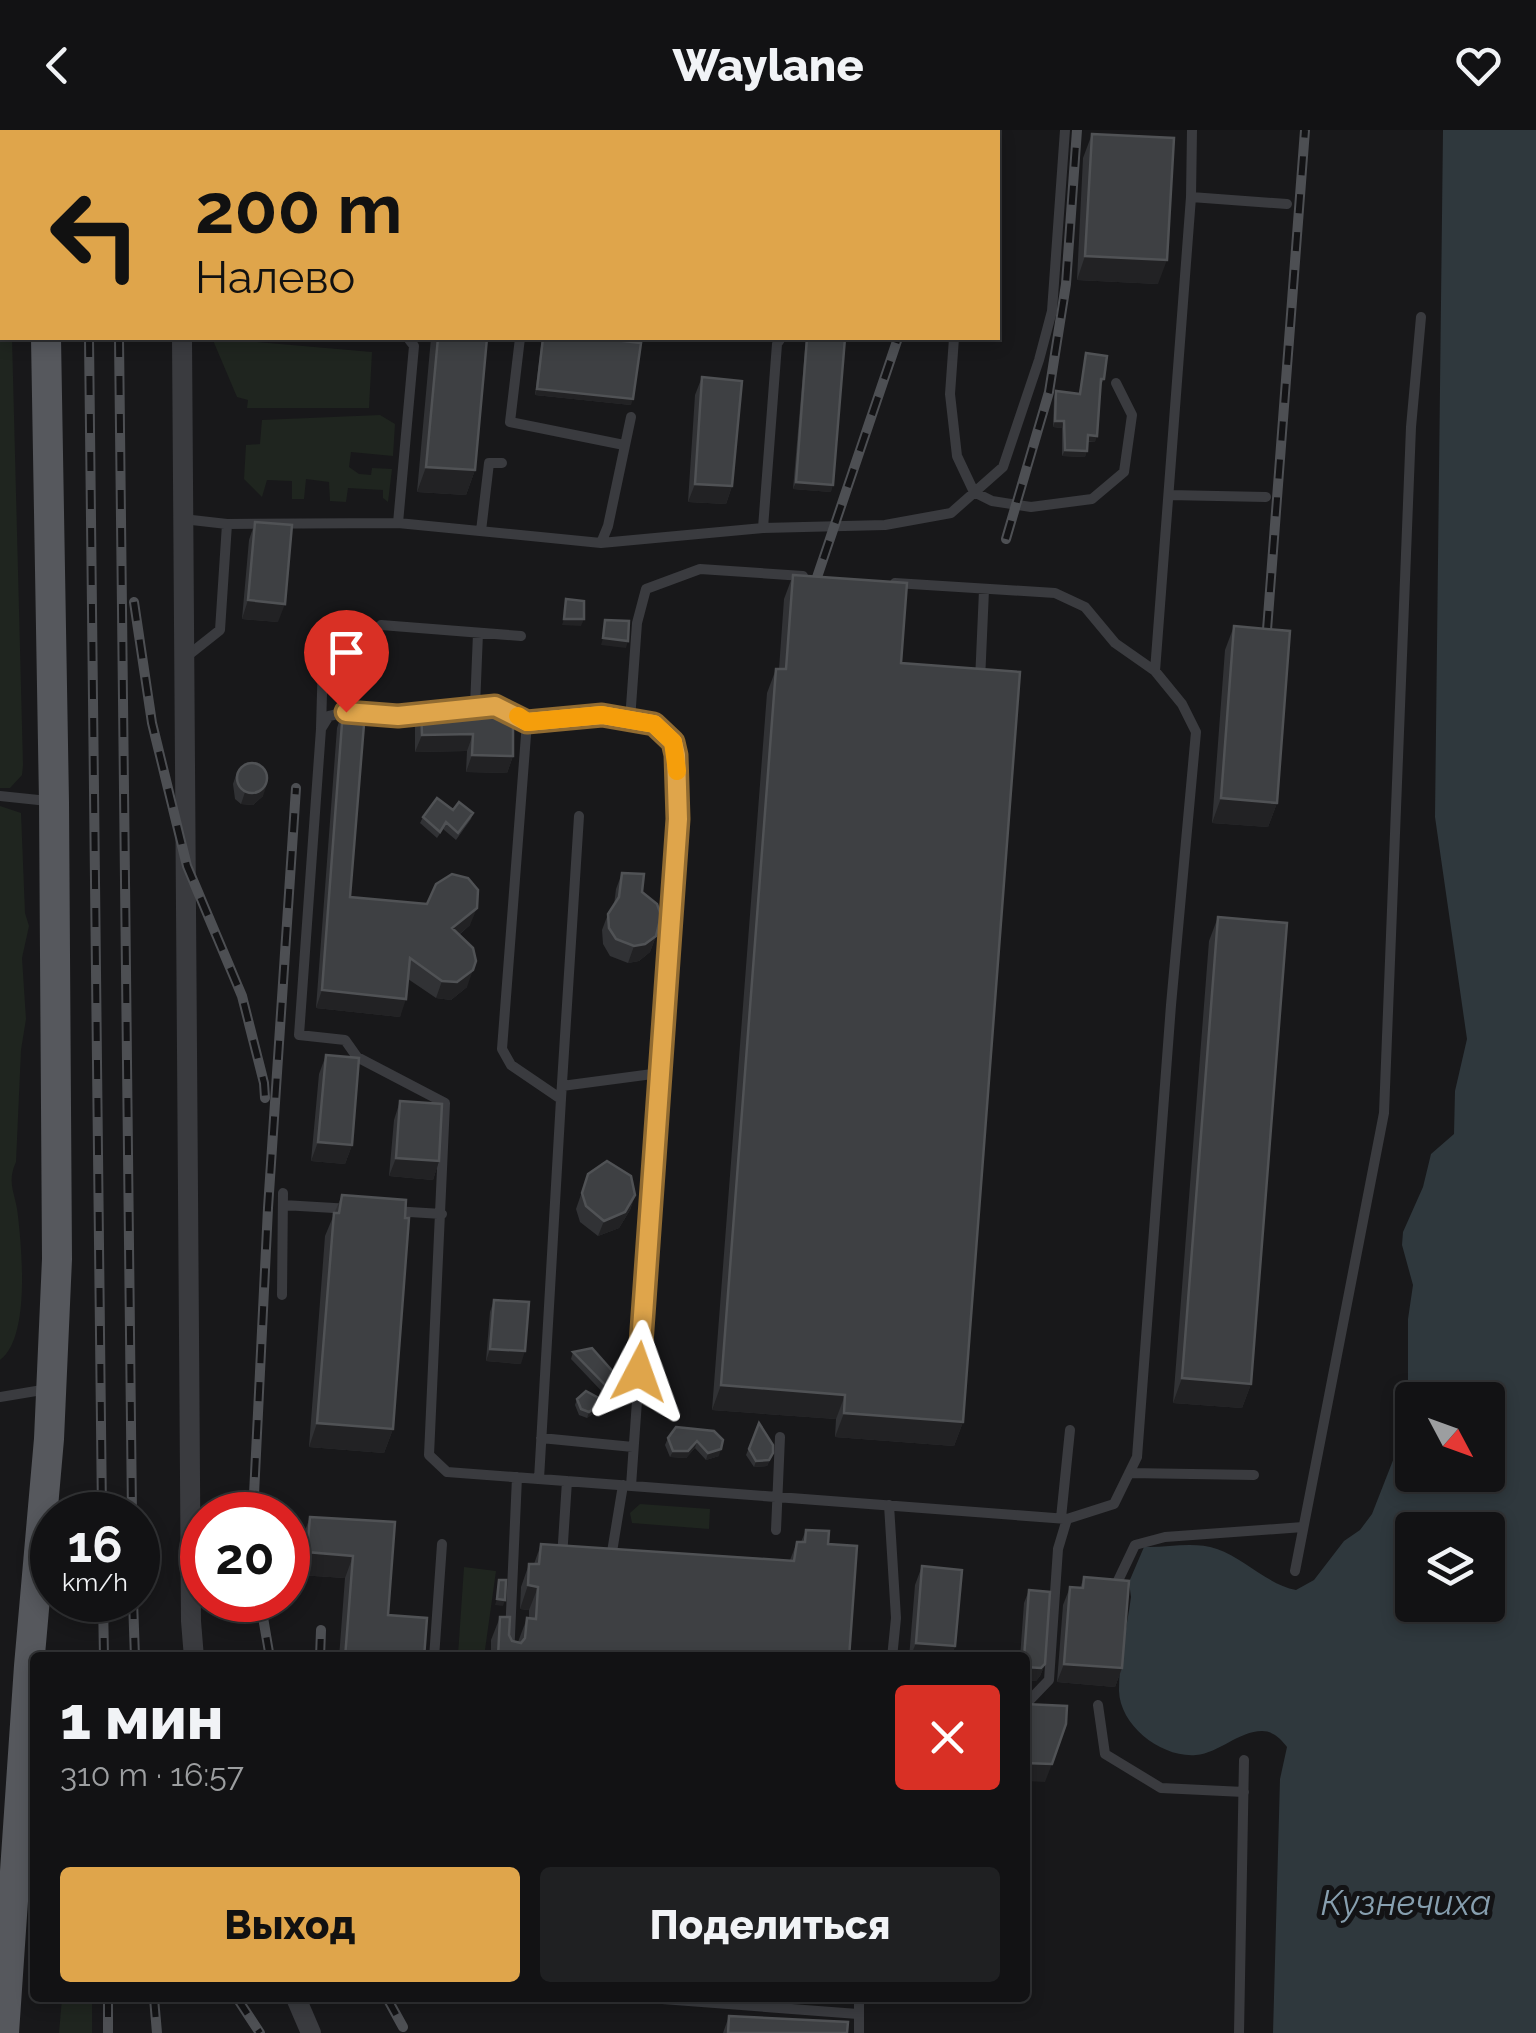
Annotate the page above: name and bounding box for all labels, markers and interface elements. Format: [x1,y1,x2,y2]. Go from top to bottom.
icon: back [30,38,85,93]
icon: heart [1451,38,1506,93]
text: Waylane [672,39,864,92]
text: 200 m [195,167,402,249]
icon: left [30,170,160,300]
text: Налево [195,251,355,304]
pin [304,610,389,713]
icon: arrive [319,625,374,680]
position arrow [587,1320,691,1424]
north arrow [1395,1382,1505,1492]
map controls [1395,1382,1505,1622]
speed limit sign: 20 [180,1492,310,1622]
button: layers [1395,1512,1505,1622]
text: 16 [67,1515,123,1574]
text: km/h [62,1567,128,1597]
text: 1 мин [60,1683,223,1753]
button: close [895,1685,1000,1790]
text: 310 m · 16:57 [60,1756,244,1793]
button: Выход [60,1867,520,1982]
button: Поделиться [540,1867,1000,1982]
water label: Кузнечиха [1321,1882,1491,1923]

